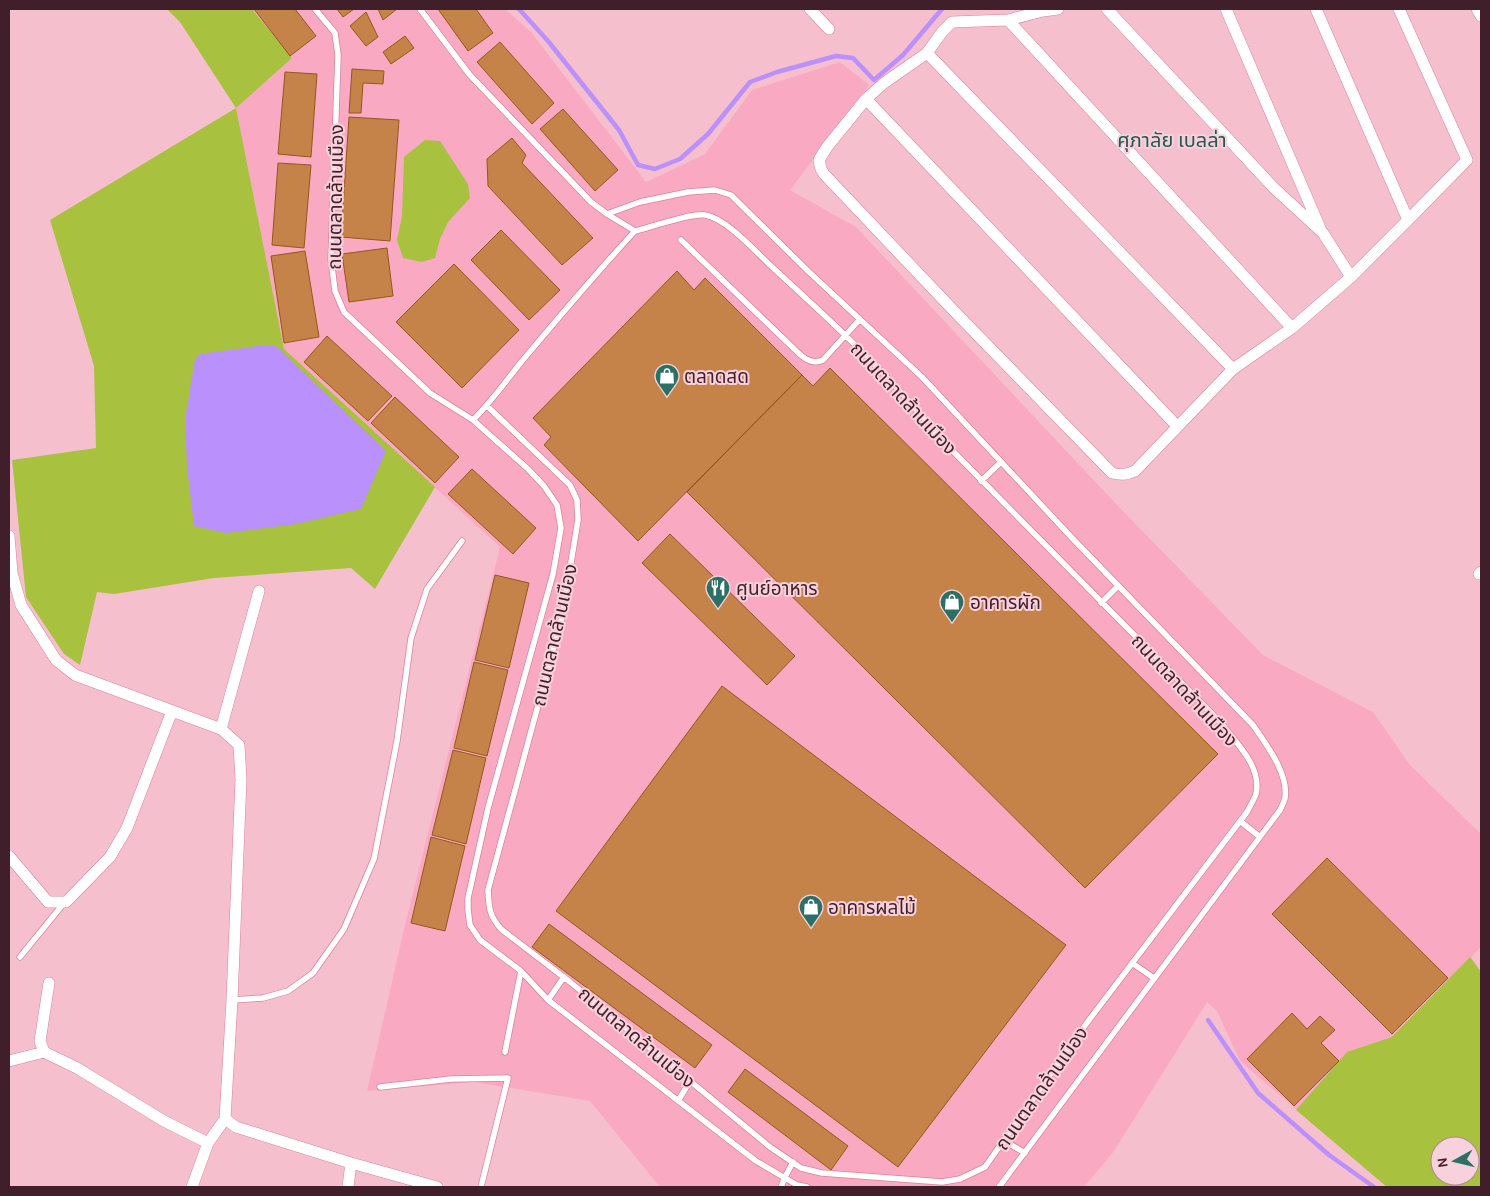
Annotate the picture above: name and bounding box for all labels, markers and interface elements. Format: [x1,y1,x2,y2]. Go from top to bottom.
street label: ถนนตลาดล้านเมือง [323,124,348,270]
district label: ศุภาลัย เบลล่า [1117,129,1227,152]
street label: ถนนตลาดล้านเมือง [846,337,962,459]
shop icon: ตลาดสด [654,363,680,397]
place label: ตลาดสด [684,366,749,388]
street label: ถนนตลาดล้านเมือง [527,562,582,709]
restaurant icon: ศูนย์อาหาร [705,575,731,609]
place label: ศูนย์อาหาร [736,578,818,601]
shop icon: อาคารผัก [939,589,965,623]
place label: อาคารผัก [970,592,1041,614]
street label: ถนนตลาดล้านเมือง [1127,629,1243,751]
shop icon: อาคารผลไม้ [798,894,824,928]
place label: อาคารผลไม้ [828,896,916,919]
street label: ถนนตลาดล้านเมือง [573,982,700,1093]
street label: ถนนตลาดล้านเมือง [990,1022,1093,1155]
north arrow [1430,1136,1480,1186]
text: N [1434,1157,1452,1169]

